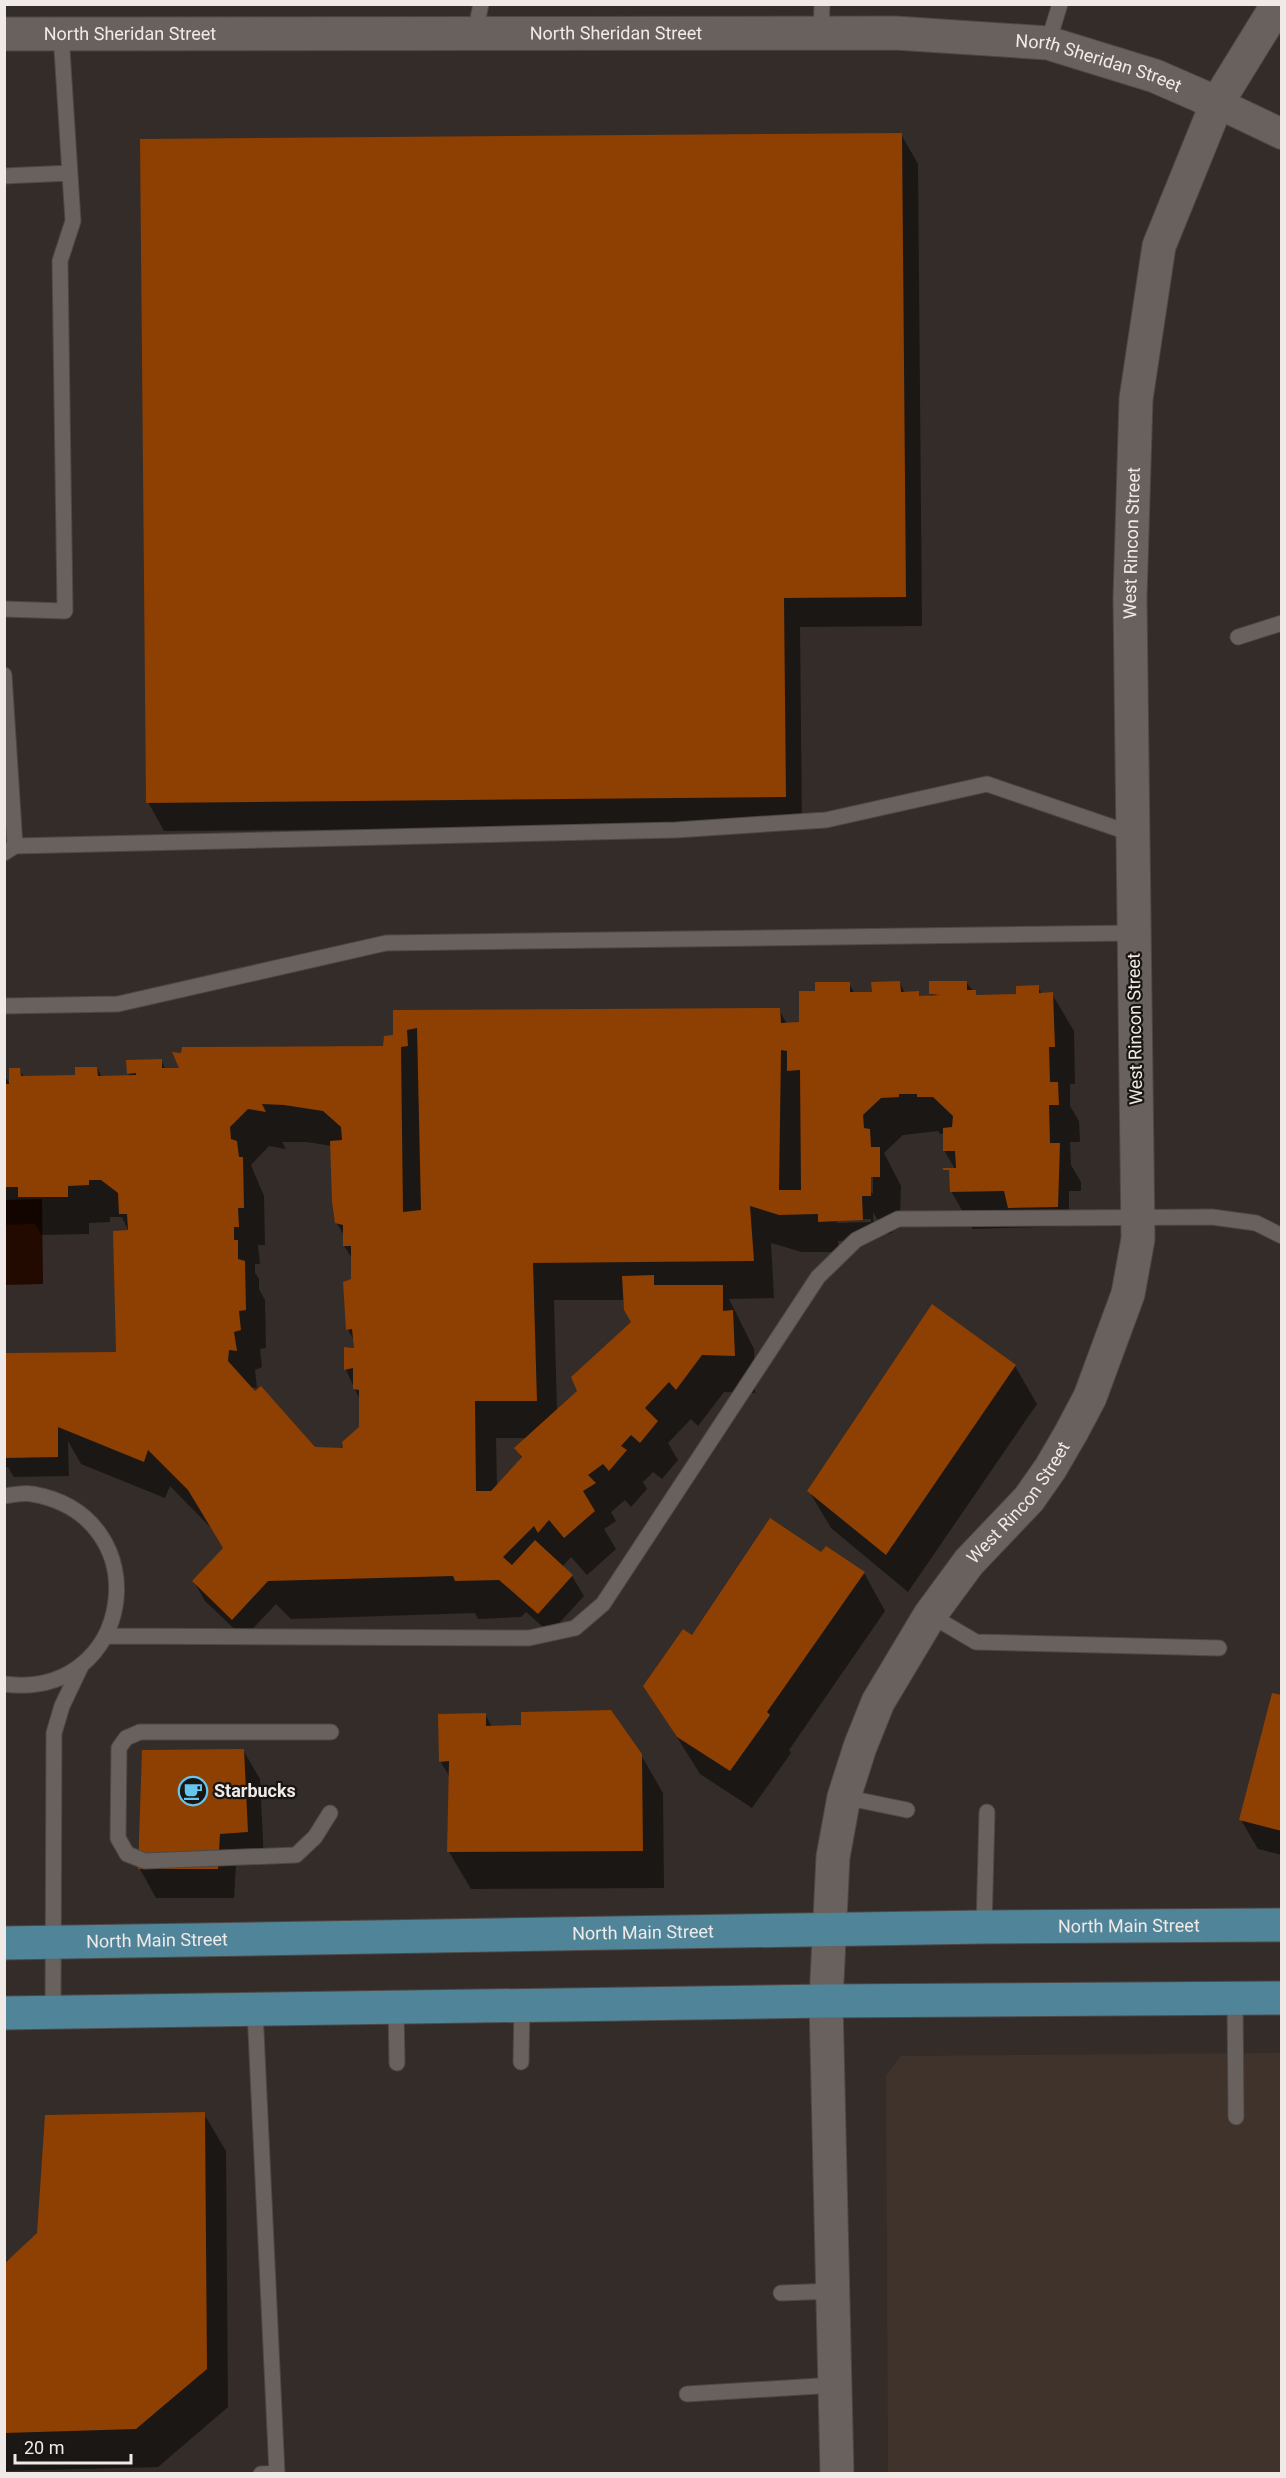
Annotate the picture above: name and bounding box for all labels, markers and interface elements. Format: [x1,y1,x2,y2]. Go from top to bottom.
street label: North Sheridan Street [530,22,702,43]
street label: North Sheridan Street [44,23,216,44]
street label: North Sheridan Street [1015,30,1185,96]
street label: West Rincon Street [1119,467,1144,619]
street label: West Rincon Street [1123,953,1146,1105]
street label: West Rincon Street [962,1438,1074,1568]
cafe icon: Starbucks [177,1775,209,1807]
place label: Starbucks [214,1780,296,1801]
street label: North Main Street [1058,1915,1200,1937]
street label: North Main Street [572,1920,714,1944]
street label: North Main Street [86,1928,228,1952]
scale bar [15,2427,130,2465]
text: 20 m [24,2437,64,2458]

